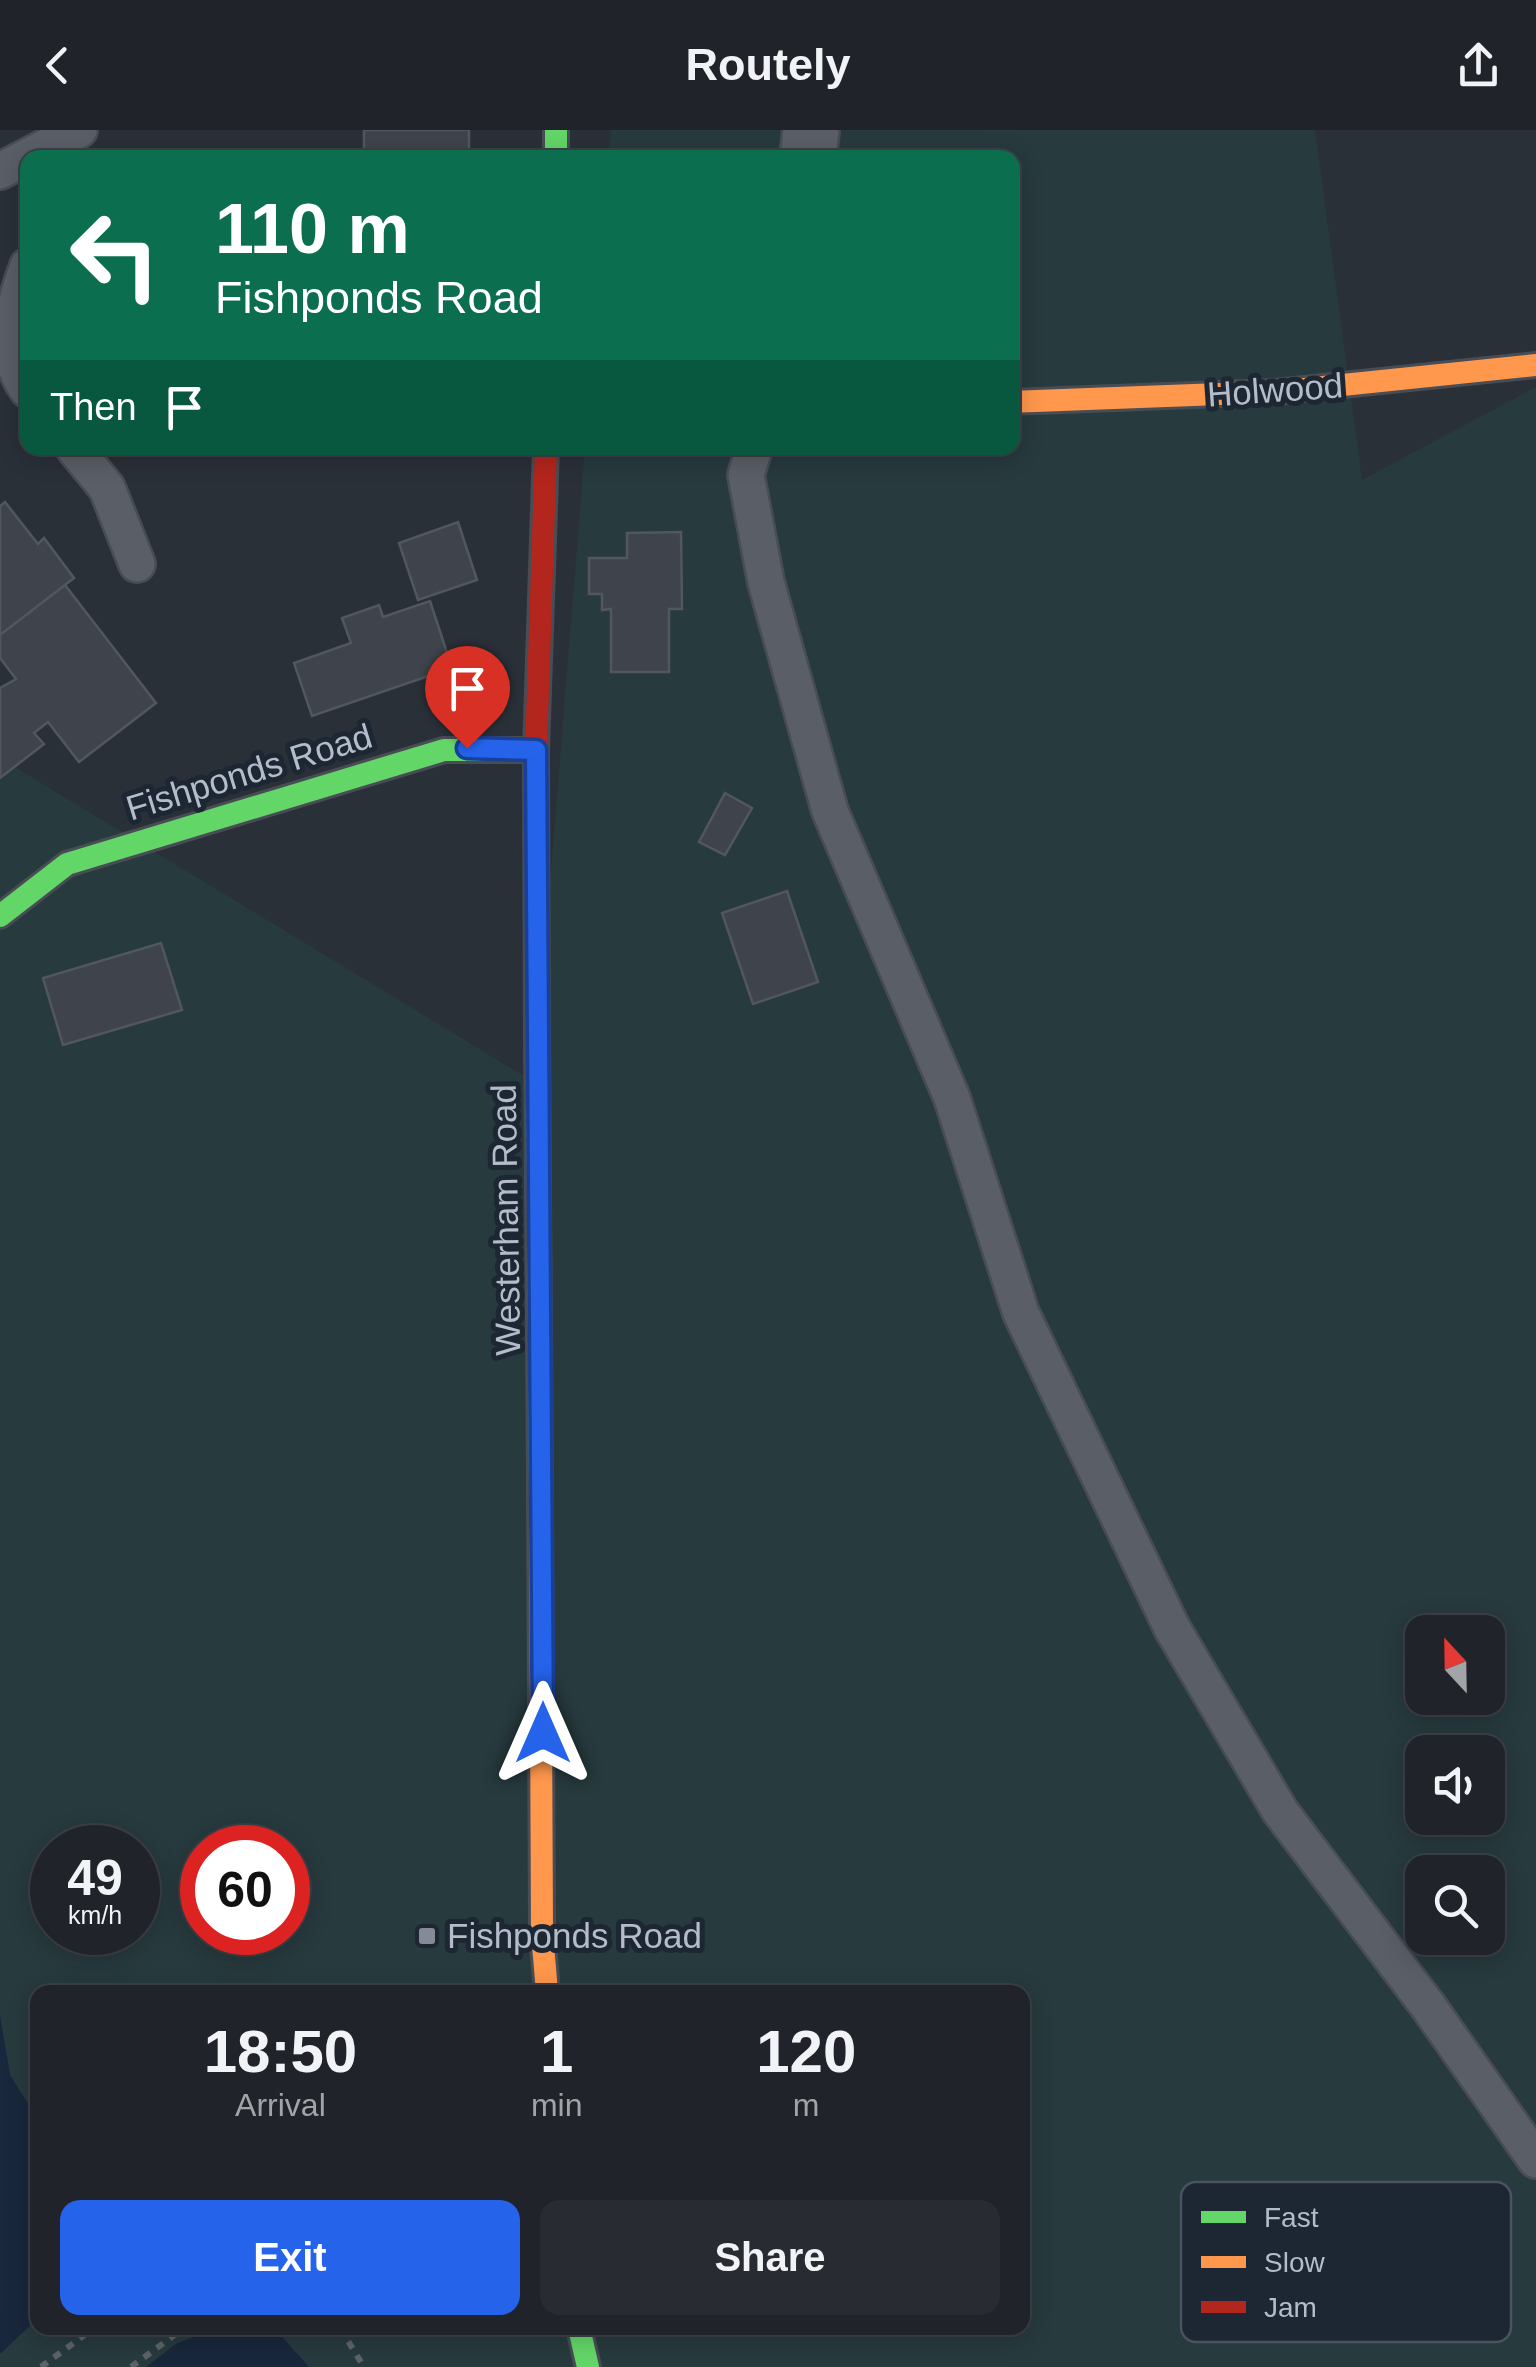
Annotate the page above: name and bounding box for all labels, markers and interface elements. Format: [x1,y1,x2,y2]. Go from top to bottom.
icon: back [30,38,85,93]
icon: share [1451,38,1506,93]
text: Routely [685,39,851,90]
icon: left [50,190,180,320]
text: 110 m [215,190,410,268]
text: Fishponds Road [215,272,543,323]
street label: Holwood [1206,365,1344,414]
icon: arrive [157,380,212,435]
text: Then [50,386,137,428]
pin [425,646,510,749]
icon: arrive [440,661,495,716]
street label: Fishponds Road [121,716,376,827]
street label: Westerham Road [484,1084,527,1356]
north arrow [1405,1615,1505,1715]
map controls [1405,1615,1505,1955]
position arrow [491,1681,595,1785]
button: sound [1405,1735,1505,1835]
speed limit sign: 60 [180,1825,310,1955]
text: 49 [67,1850,123,1906]
button: search [1405,1855,1505,1955]
text: km/h [68,1901,122,1929]
place label: Fishponds Road [447,1916,702,1955]
marker: Fishponds Road [416,1925,438,1947]
text: 18:50 [204,2018,357,2085]
text: 1 [540,2018,573,2085]
text: 120 [756,2018,856,2085]
text: Arrival [235,2087,326,2123]
text: min [531,2087,582,2123]
text: m [793,2087,820,2123]
legend [1181,2182,1511,2342]
button: Exit [60,2200,520,2315]
button: Share [540,2200,1000,2315]
text: Fast [1264,2202,1319,2233]
text: Slow [1264,2247,1325,2278]
text: Jam [1264,2292,1317,2323]

